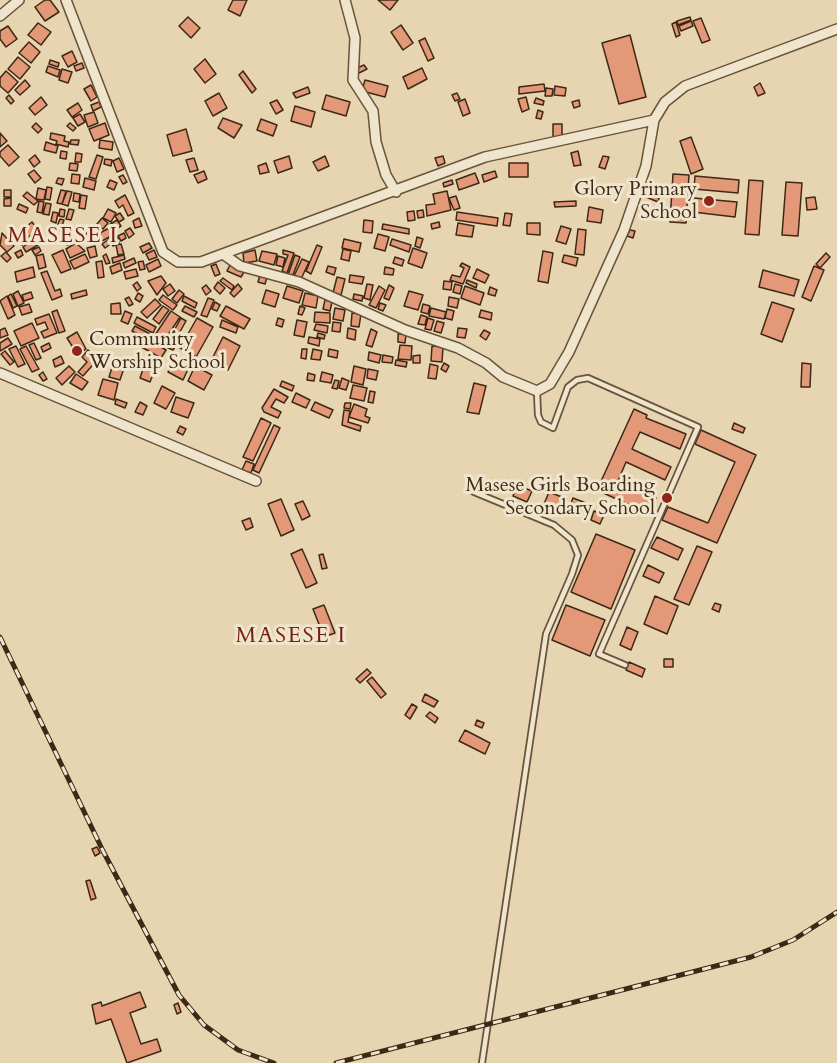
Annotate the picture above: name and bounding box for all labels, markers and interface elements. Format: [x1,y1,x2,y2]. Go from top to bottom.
place label: Glory Primary School [574,178,697,225]
marker: Glory Primary School [702,194,716,208]
district label: MASESE I [8,224,118,250]
place label: Community Worship School [89,328,225,375]
marker: Community Worship School [70,344,84,358]
place label: Masese Girls Boarding Secondary School [466,474,655,521]
marker: Masese Girls Boarding Secondary School [660,491,674,505]
district label: MASESE I [236,624,346,650]

